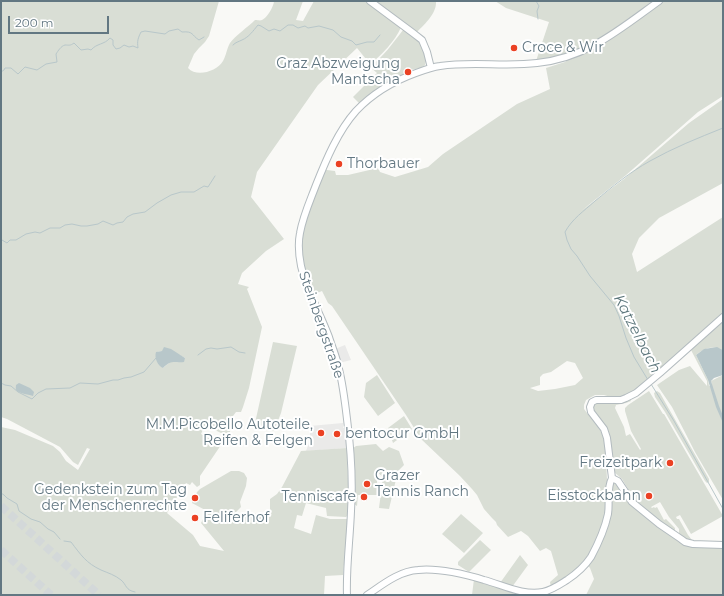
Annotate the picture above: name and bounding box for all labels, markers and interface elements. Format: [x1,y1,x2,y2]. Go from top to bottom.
scale bar [10,8,111,34]
text: 200 m [15,15,54,30]
place label: Croce & Wir [522,40,604,56]
marker: Croce & Wir [509,43,519,53]
place label: Graz Abzweigung Mantscha [276,56,400,88]
marker: Graz Abzweigung Mantscha [403,67,413,77]
place label: Thorbauer [347,156,420,172]
marker: Thorbauer [334,159,344,169]
street label: Steinbergstraße [295,269,347,381]
water label: Katzelbach [609,292,665,376]
place label: M.M.Picobello Autoteile, Reifen & Felgen [146,417,313,450]
place label: bentocur GmbH [345,426,460,442]
marker: M.M.Picobello Autoteile, Reifen & Felgen [316,428,326,438]
marker: bentocur GmbH [332,429,342,439]
place label: Freizeitpark [579,455,662,471]
marker: Freizeitpark [665,458,675,468]
place label: Grazer Tennis Ranch [375,468,469,500]
marker: Grazer Tennis Ranch [362,479,372,489]
place label: Gedenkstein zum Tag der Menschenrechte [34,482,187,514]
place label: Eisstockbahn [547,488,641,504]
place label: Tenniscafe [282,489,356,505]
marker: Eisstockbahn [644,491,654,501]
marker: Tenniscafe [359,492,369,502]
marker: Gedenkstein zum Tag der Menschenrechte [190,493,200,503]
place label: Feliferhof [203,510,269,526]
marker: Feliferhof [190,513,200,523]

